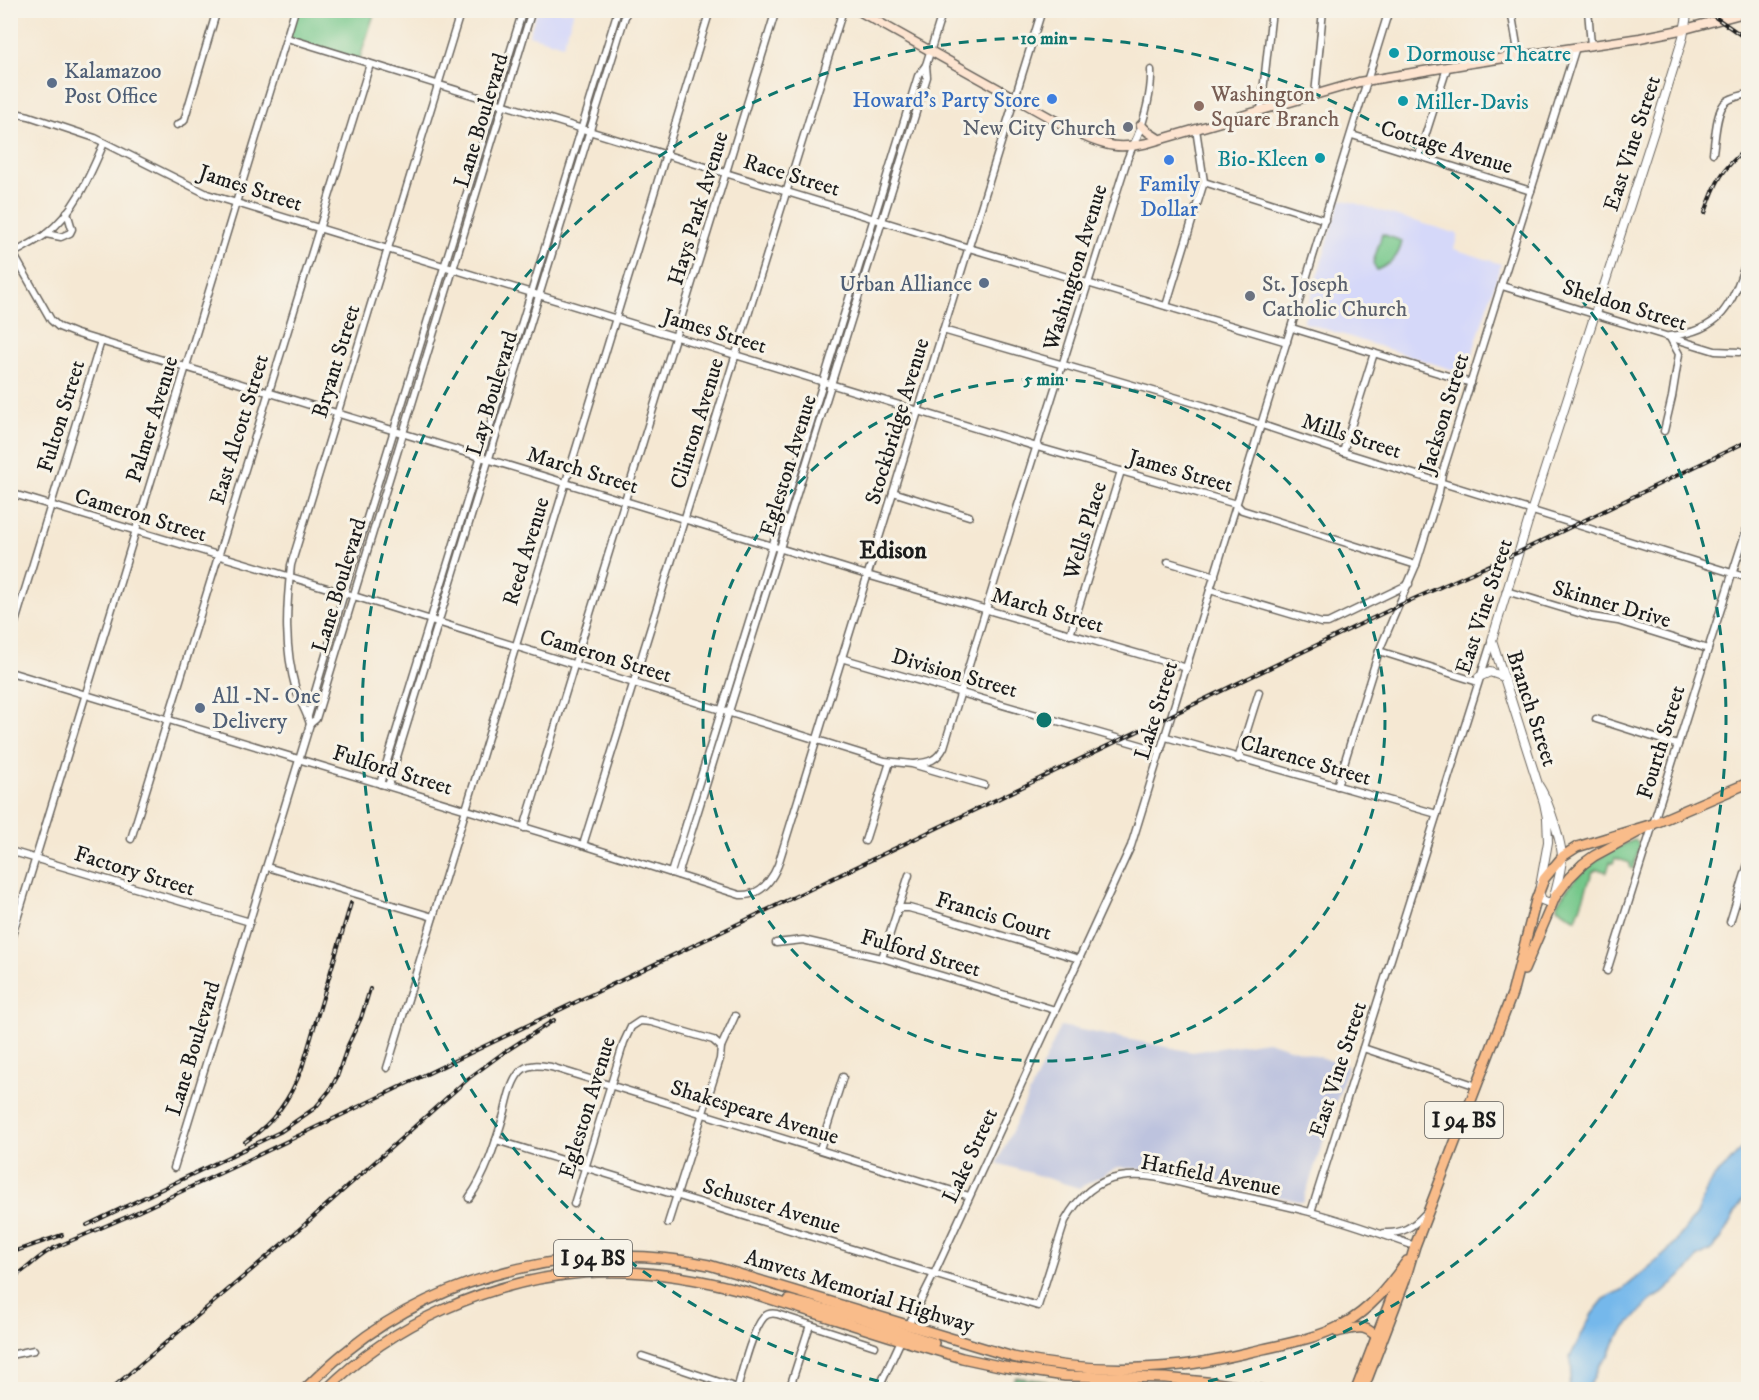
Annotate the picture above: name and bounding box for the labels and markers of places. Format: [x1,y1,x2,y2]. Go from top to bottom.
place label: Dormouse Theatre [1406,41,1571,68]
marker: Dormouse Theatre [1387,46,1401,60]
place label: Kalamazoo Post Office [64,58,162,110]
marker: Kalamazoo Post Office [45,76,59,90]
place label: Washington Square Branch [1210,81,1340,133]
place label: Howard's Party Store [852,87,1040,114]
place label: Miller-Davis [1415,89,1529,116]
marker: Howard's Party Store [1045,92,1059,106]
marker: Miller-Davis [1396,94,1410,108]
marker: Washington Square Branch [1192,99,1206,113]
place label: New City Church [962,115,1116,142]
marker: New City Church [1121,120,1135,134]
place label: Bio-Kleen [1217,146,1308,173]
marker: Bio-Kleen [1313,151,1327,165]
marker: Family Dollar [1162,153,1176,167]
place label: Family Dollar [1138,171,1200,223]
place label: Urban Alliance [839,271,972,298]
place label: St. Joseph Catholic Church [1262,271,1408,323]
marker: Urban Alliance [977,276,991,290]
marker: St. Joseph Catholic Church [1243,289,1257,303]
place label: All -N- One Delivery [212,683,321,735]
marker: All -N- One Delivery [193,701,207,715]
centre of rings [1034,710,1054,730]

